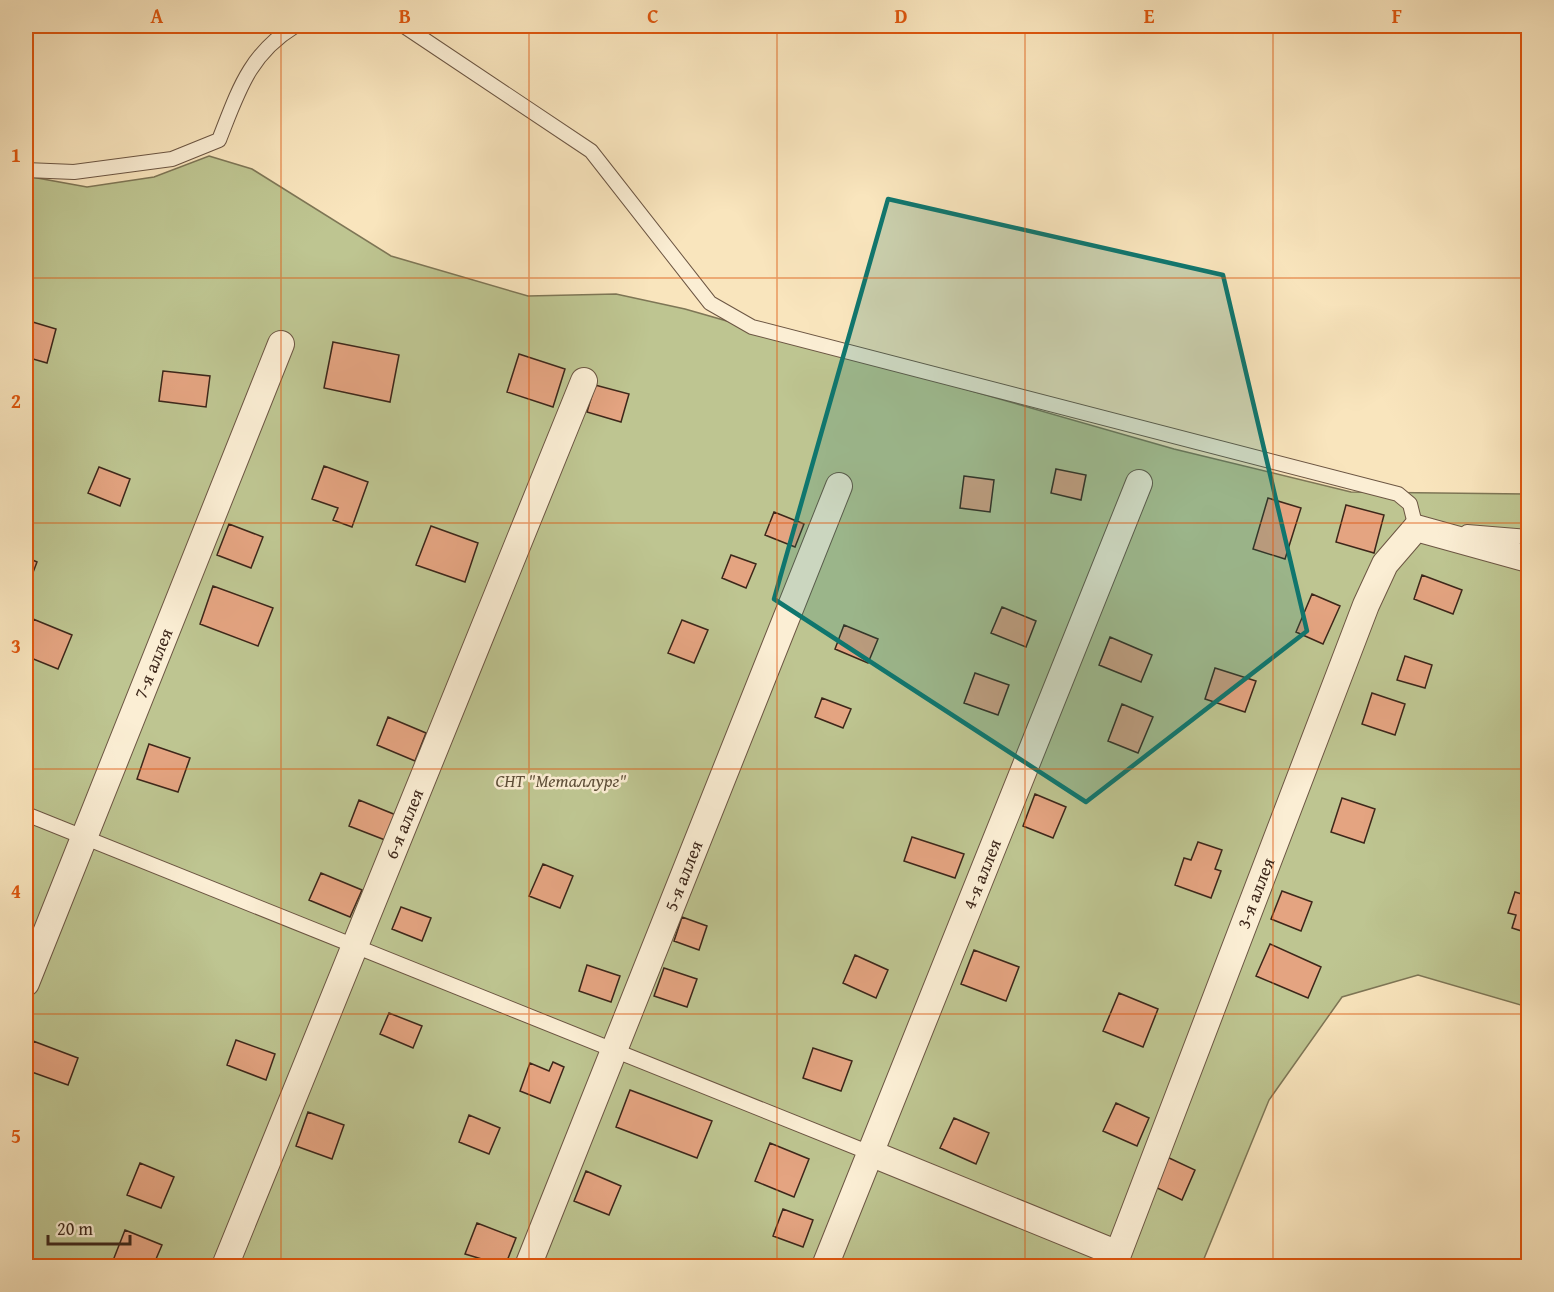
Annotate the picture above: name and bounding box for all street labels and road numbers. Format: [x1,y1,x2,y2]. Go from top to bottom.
street label: 7-я аллея [127,624,179,703]
street label: 6-я аллея [377,784,430,863]
street label: 4-я аллея [955,835,1008,913]
street label: 5-я аллея [657,836,709,915]
street label: 3-я аллея [1230,854,1281,932]

